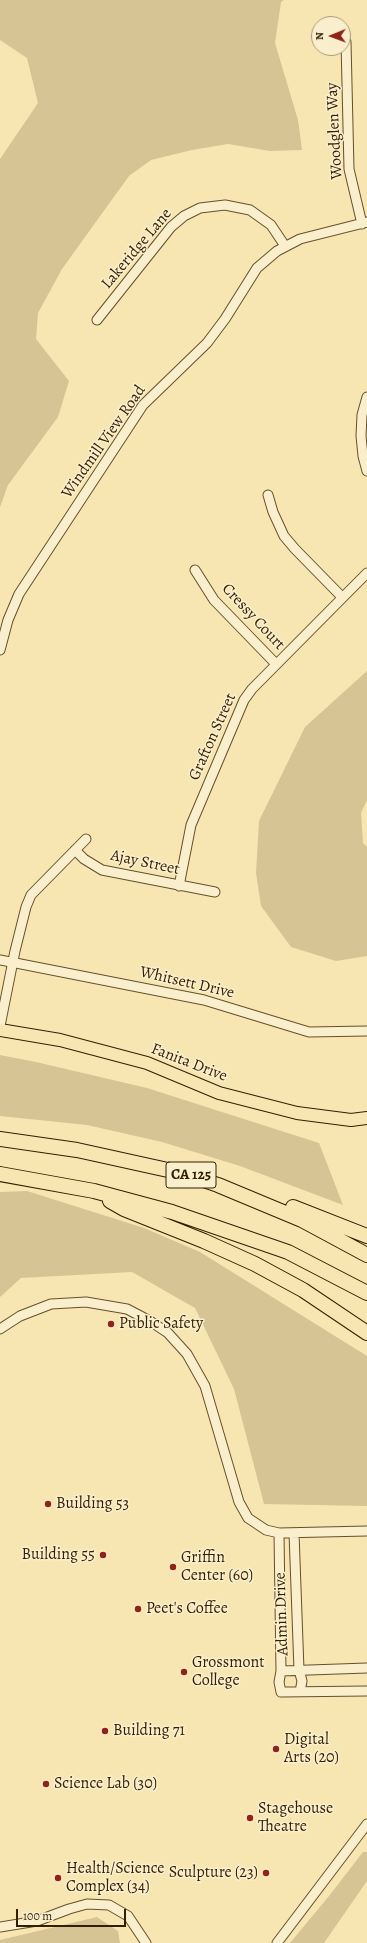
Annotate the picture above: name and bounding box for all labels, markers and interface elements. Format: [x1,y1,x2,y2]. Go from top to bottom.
north arrow [311,16,351,56]
text: N [312,32,327,40]
street label: Woodglen Way [323,82,347,180]
street label: Lakeridge Lane [98,205,176,293]
street label: Windmill View Road [58,382,150,502]
street label: Cressy Court [217,580,289,654]
street label: Grafton Street [185,690,241,784]
street label: Ajay Street [109,846,181,880]
street label: Whitsett Drive [138,963,236,1003]
street label: Fanita Drive [148,1040,230,1086]
road number: CA 125 [166,1162,216,1188]
place label: Public Safety [119,1314,203,1334]
marker: Public Safety [106,1319,116,1329]
place label: Building 53 [56,1494,129,1514]
marker: Building 53 [43,1499,53,1509]
place label: Building 55 [22,1545,95,1565]
place label: Griffin Center (60) [181,1548,253,1586]
marker: Building 55 [98,1550,108,1560]
marker: Griffin Center (60) [168,1562,178,1572]
street label: Admin Drive [271,1572,293,1656]
place label: Peet's Coffee [146,1599,228,1619]
marker: Peet's Coffee [133,1604,143,1614]
place label: Grossmont College [192,1653,264,1691]
marker: Grossmont College [179,1667,189,1677]
place label: Building 71 [113,1721,185,1741]
marker: Building 71 [100,1726,110,1736]
place label: Digital Arts (20) [284,1730,339,1768]
marker: Digital Arts (20) [271,1744,281,1754]
place label: Science Lab (30) [54,1774,157,1794]
marker: Science Lab (30) [41,1779,51,1789]
place label: Stagehouse Theatre [258,1799,333,1837]
marker: Stagehouse Theatre [245,1813,255,1823]
place label: Health/Science Complex (34) [66,1859,164,1897]
place label: Sculpture (23) [169,1863,258,1883]
marker: Sculpture (23) [261,1868,271,1878]
marker: Health/Science Complex (34) [53,1873,63,1883]
scale bar [18,1901,128,1927]
text: 100 m [23,1908,52,1924]

